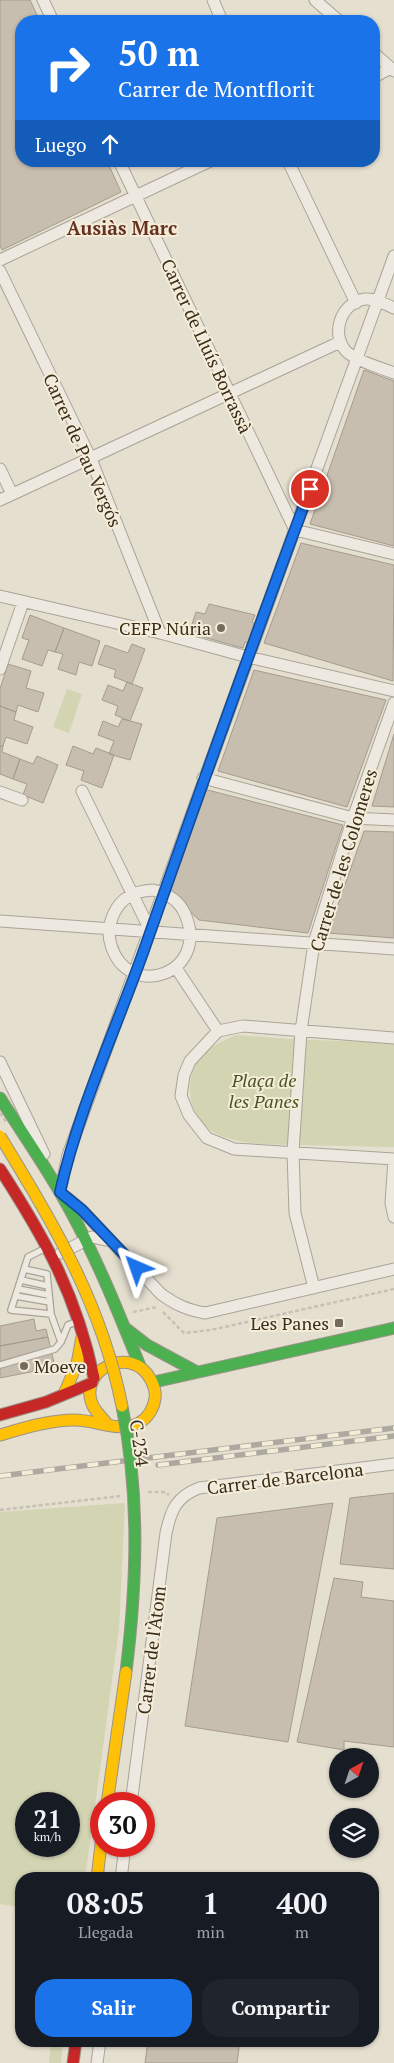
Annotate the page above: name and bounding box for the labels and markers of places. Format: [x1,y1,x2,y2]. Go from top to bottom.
pin [289,468,331,510]
place label: CEFP Núria [119,616,211,640]
marker: CEFP Núria [215,622,227,634]
place label: Les Panes [251,1311,329,1335]
marker: Les Panes [333,1317,345,1329]
place label: Moeve [34,1354,86,1378]
marker: Moeve [18,1360,30,1372]

